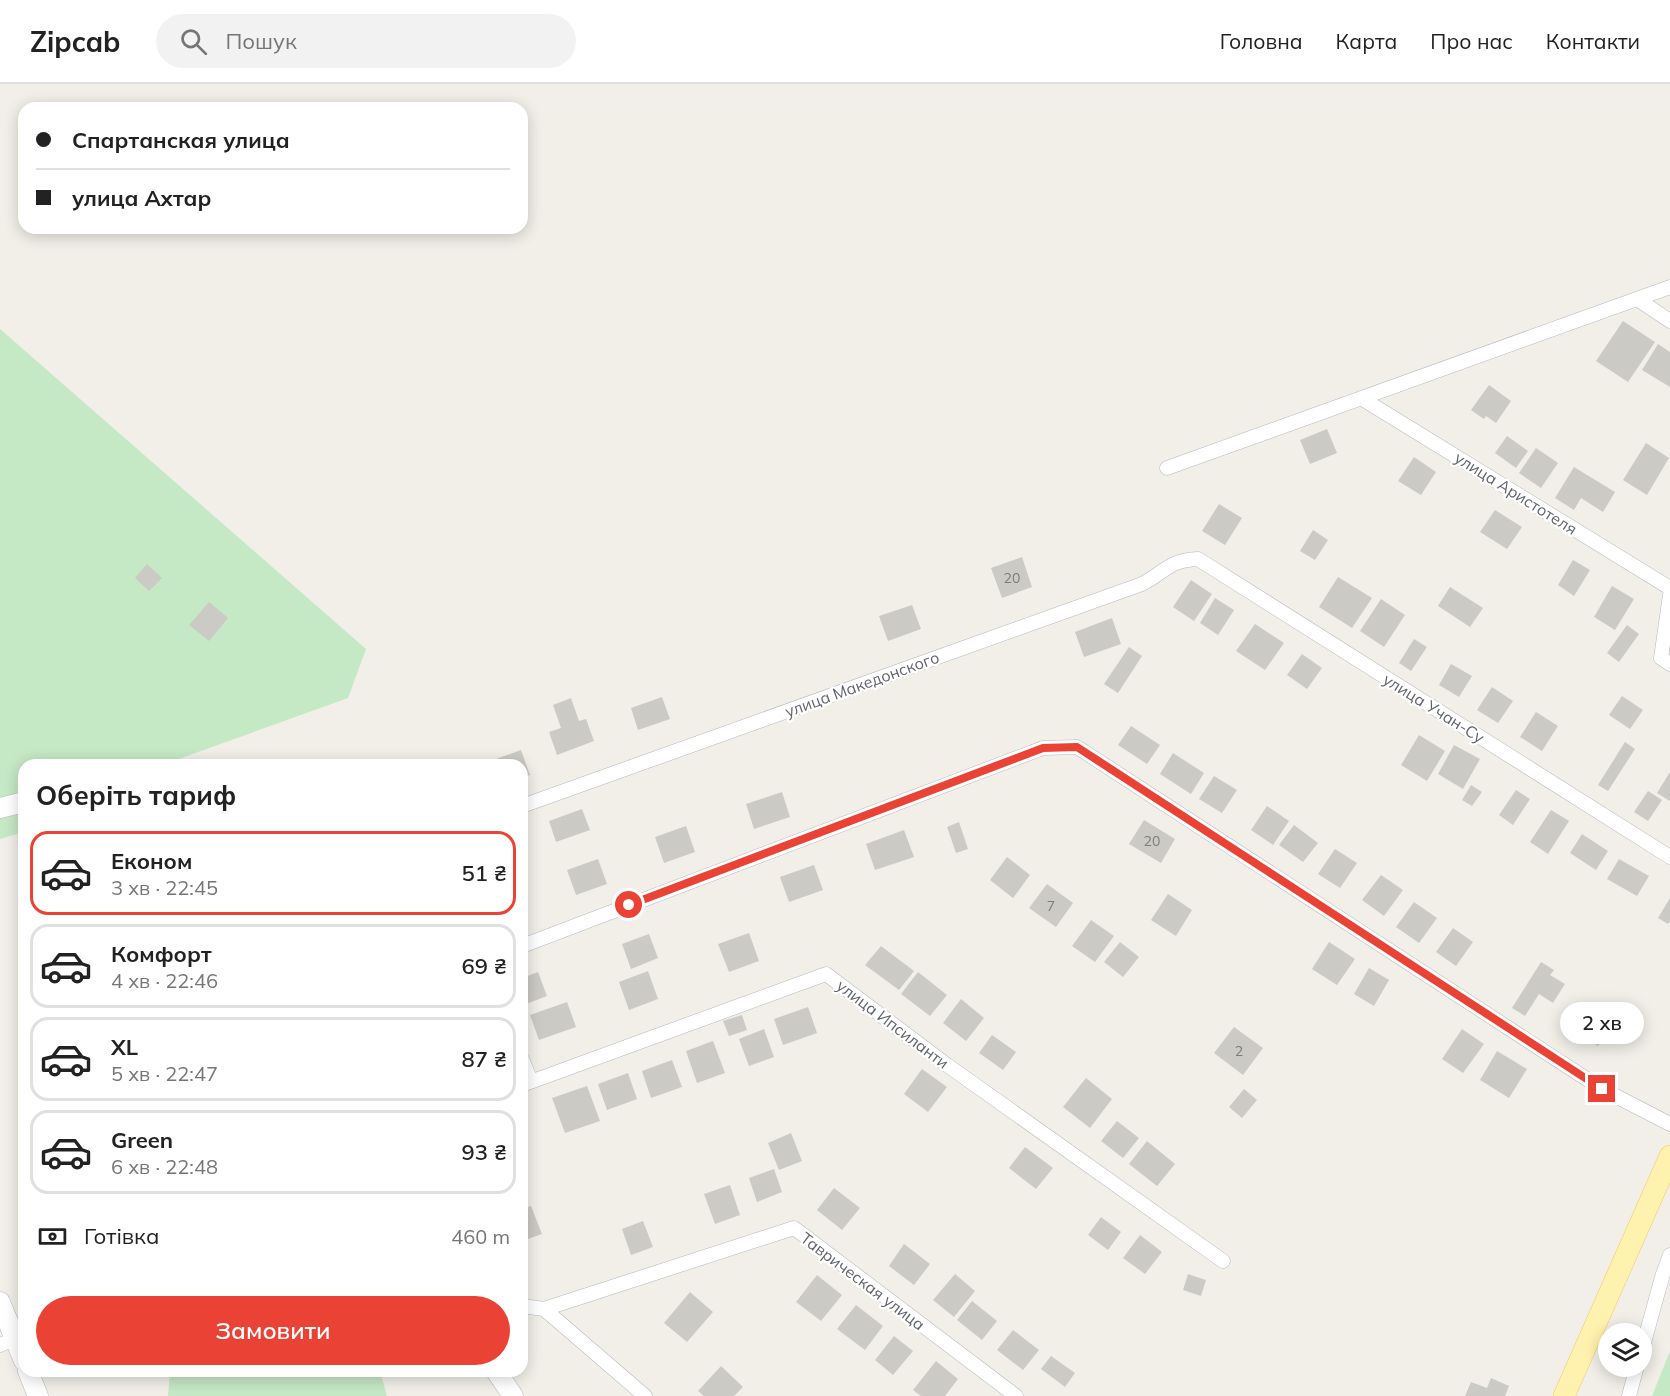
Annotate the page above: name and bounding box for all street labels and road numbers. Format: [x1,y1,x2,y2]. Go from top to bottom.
street label: улица Аристотеля [1451,447,1581,539]
street label: улица Македонского [782,647,942,721]
street label: улица Учан-Су [1380,669,1489,747]
street label: улица Ипсиланти [833,975,953,1073]
street label: Таврическая улица [797,1228,929,1334]

